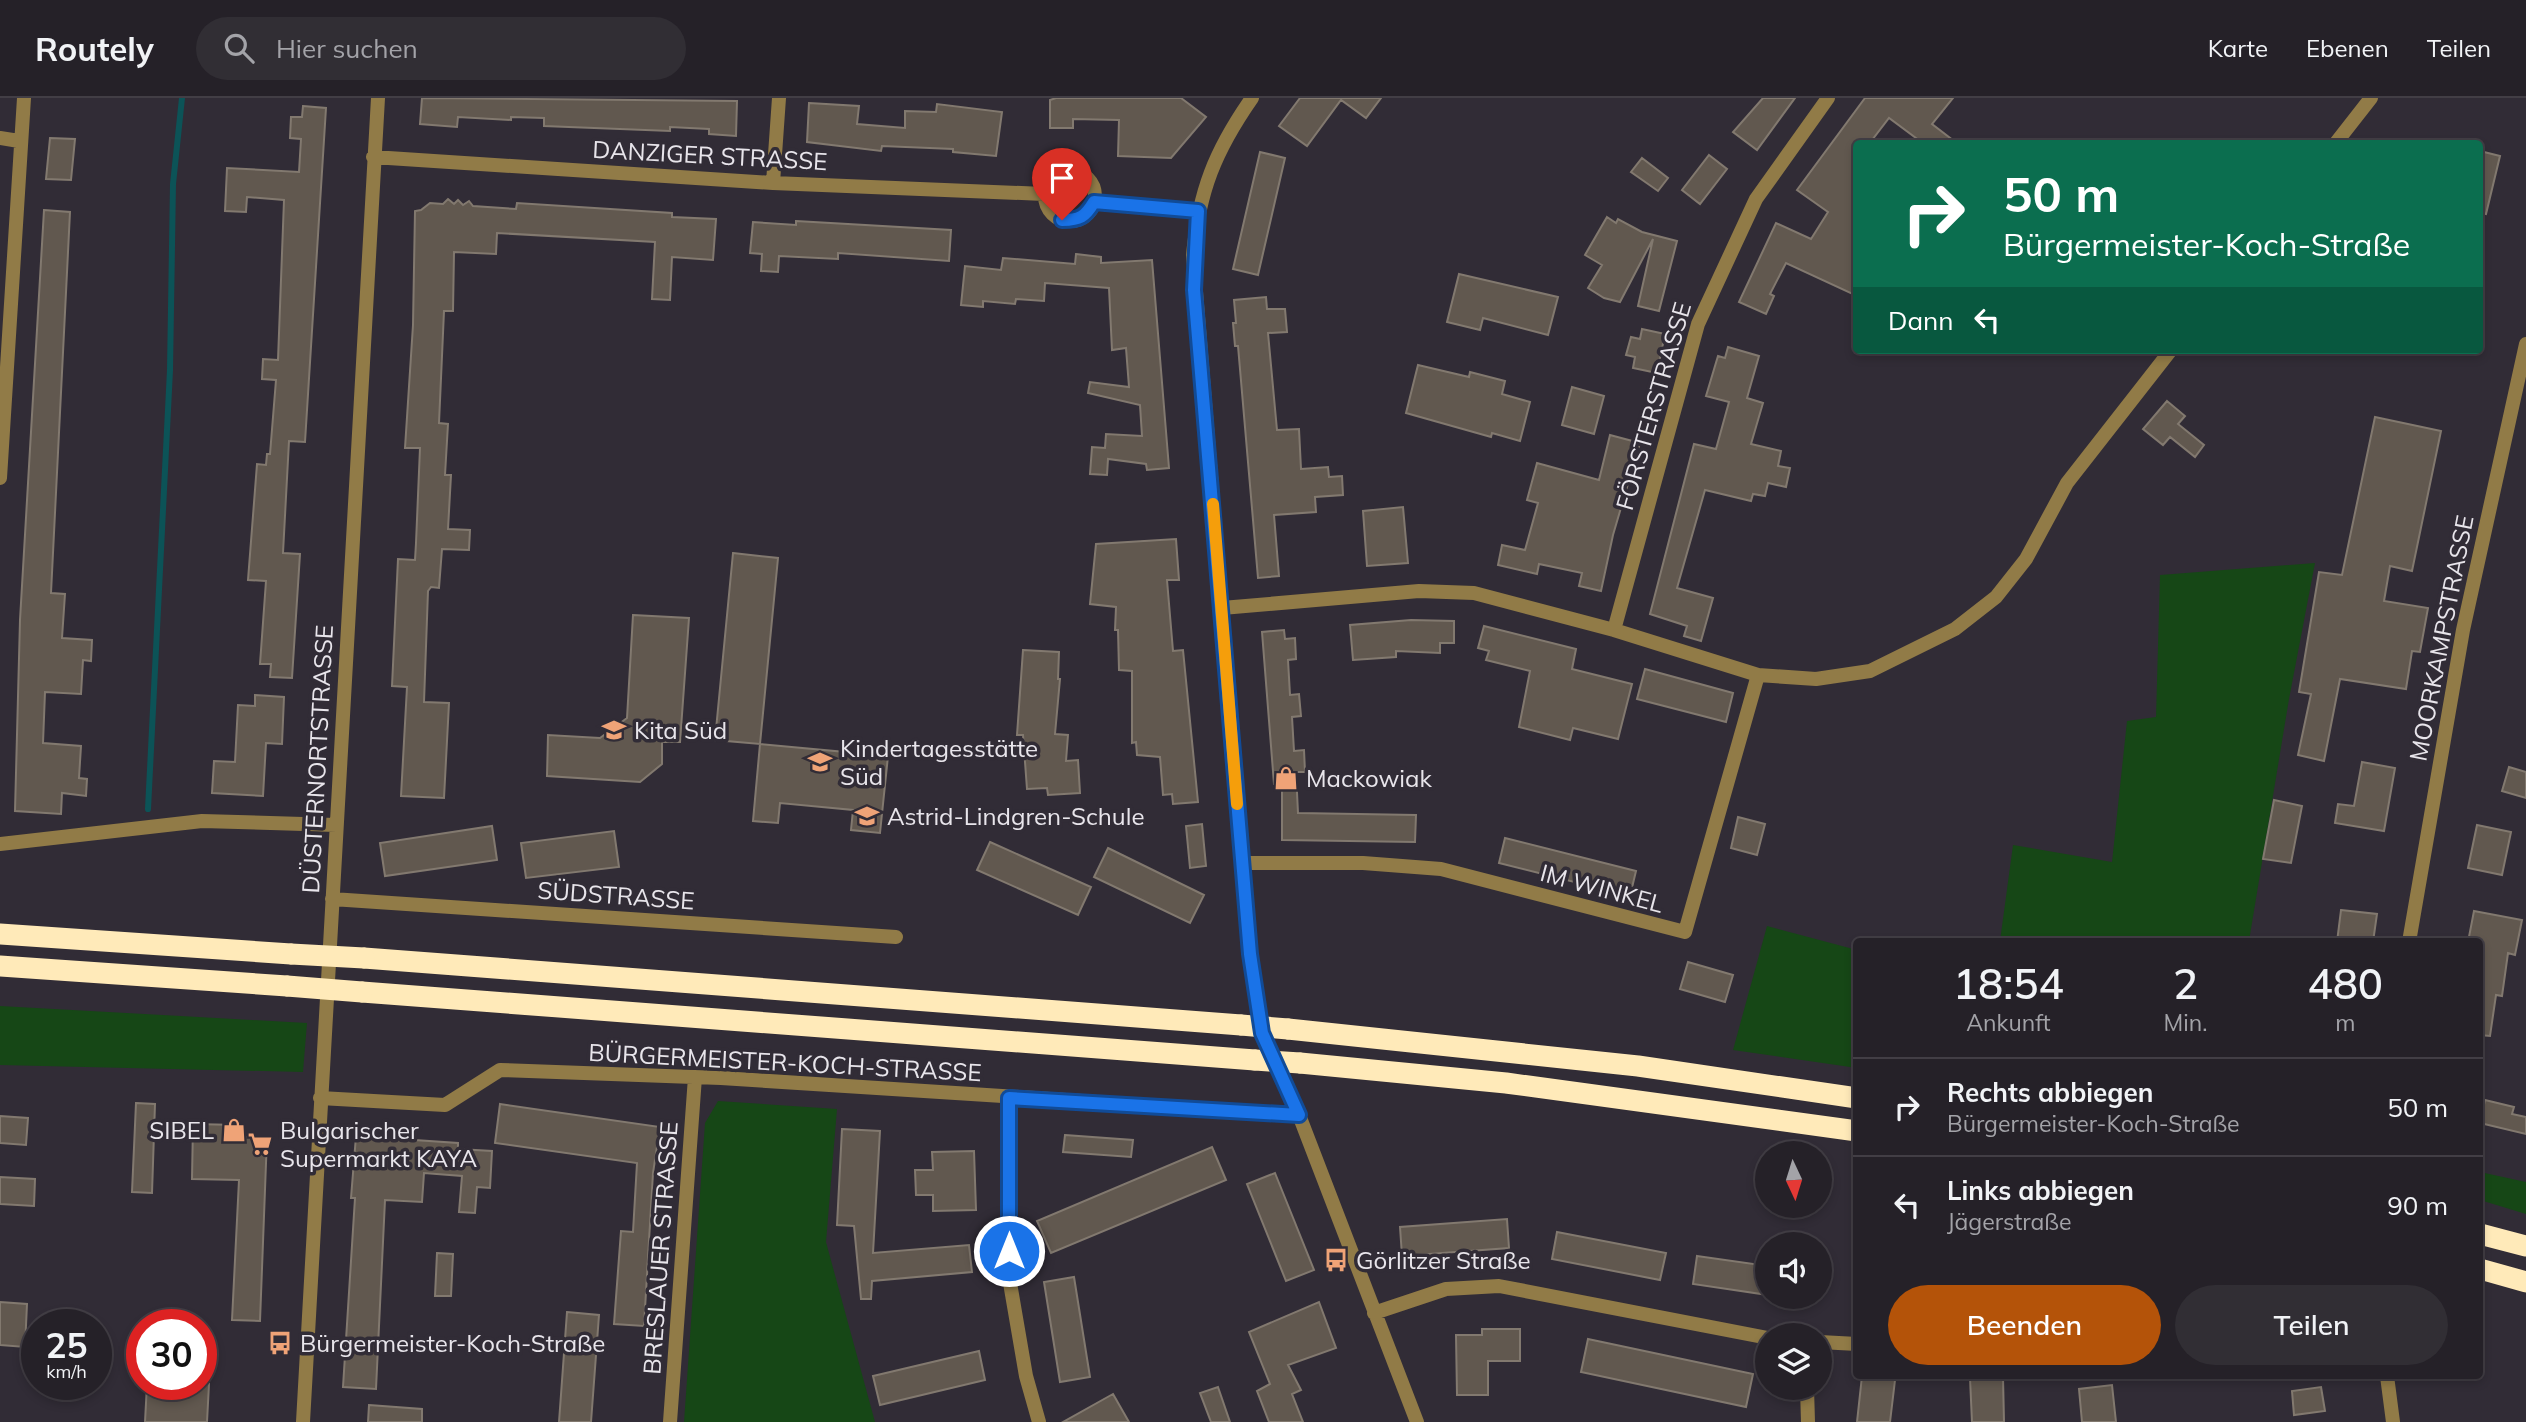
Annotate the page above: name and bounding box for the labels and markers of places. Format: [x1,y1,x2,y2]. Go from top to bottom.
pin [1032,148,1092,220]
place label: Kita Süd [634,715,727,745]
school or university icon: Kita Süd [600,716,628,744]
place label: Kindertagesstätte Süd [840,733,1038,791]
school or university icon: Kindertagesstätte Süd [806,748,834,776]
place label: Mackowiak [1306,763,1432,793]
shop icon: Mackowiak [1272,764,1300,792]
place label: Astrid-Lindgren-Schule [887,801,1144,831]
school or university icon: Astrid-Lindgren-Schule [853,802,881,830]
place label: SIBEL [149,1115,214,1145]
place label: Bulgarischer Supermarkt KAYA [280,1115,478,1173]
shop icon: SIBEL [220,1116,248,1144]
supermarket icon: Bulgarischer Supermarkt KAYA [246,1130,274,1158]
place label: Görlitzer Straße [1356,1245,1531,1275]
bus stop icon: Görlitzer Straße [1322,1246,1350,1274]
place label: Bürgermeister-Koch-Straße [300,1328,605,1358]
bus stop icon: Bürgermeister-Koch-Straße [266,1329,294,1357]

